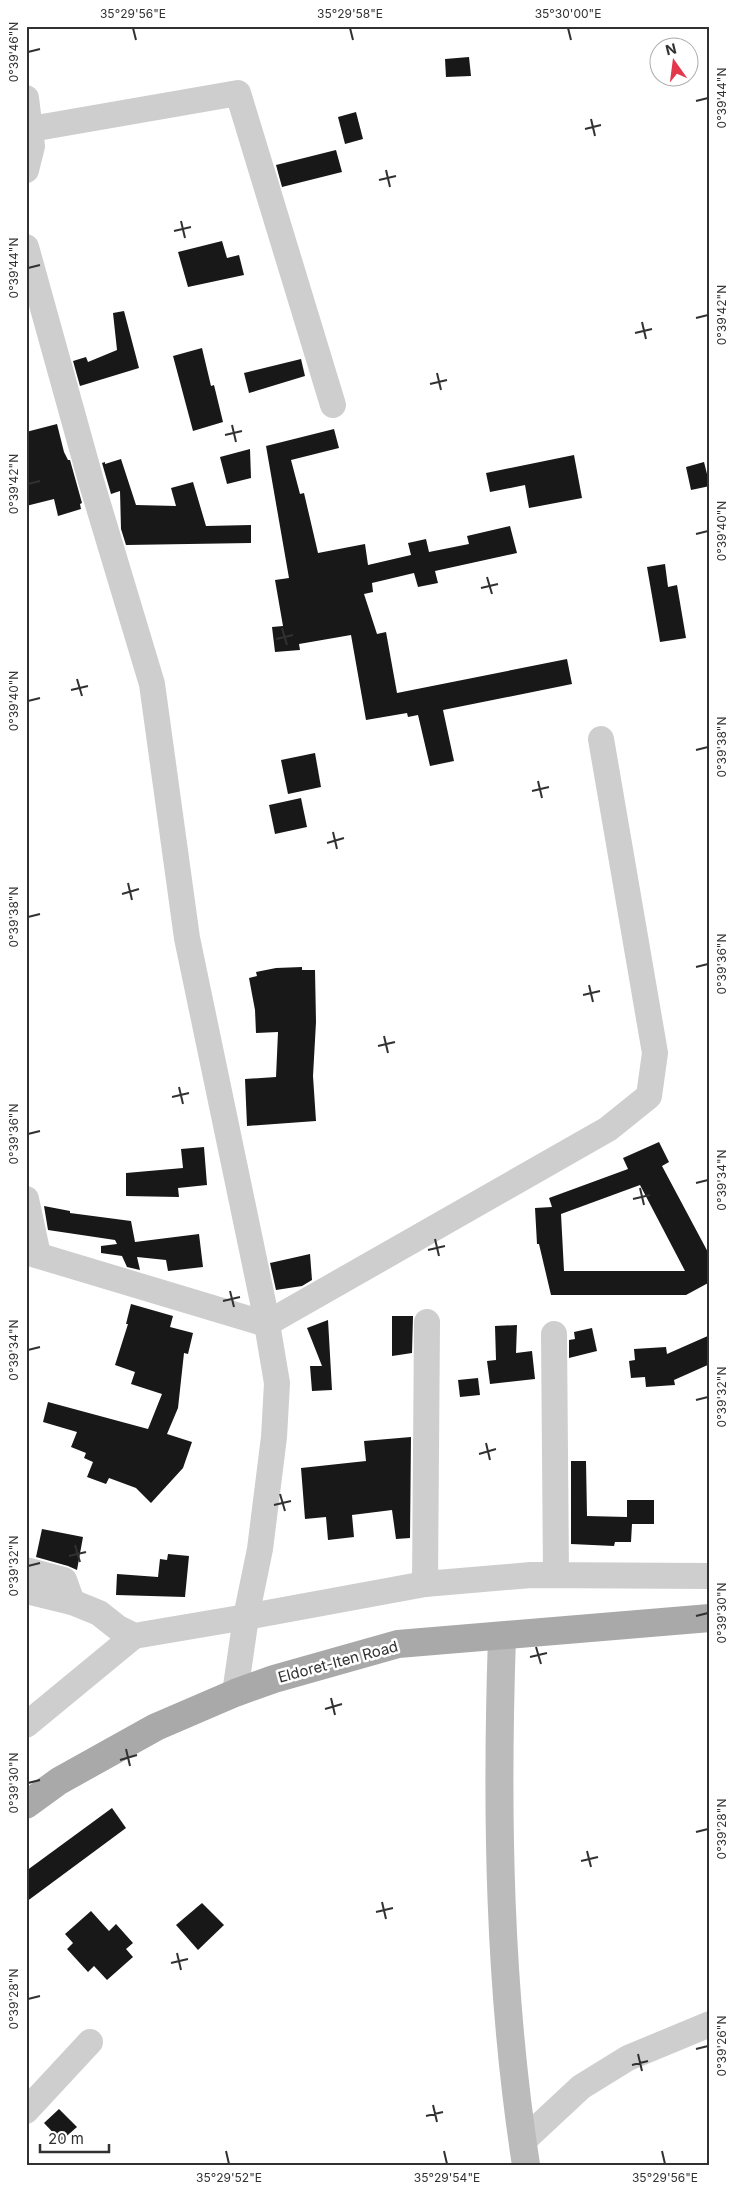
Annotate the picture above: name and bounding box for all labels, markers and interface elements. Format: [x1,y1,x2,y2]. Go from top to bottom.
text: 35°29'56"E [100,6,166,21]
text: 35°29'58"E [317,6,383,21]
text: 35°30'00"E [535,6,601,21]
text: 0°39'46"N [6,22,21,82]
north arrow [648,38,698,88]
text: N [664,39,678,58]
text: 0°39'44"N [714,68,729,128]
text: 0°39'44"N [6,238,21,298]
text: 0°39'42"N [714,285,729,345]
text: 0°39'42"N [6,454,21,514]
text: 0°39'40"N [714,501,729,561]
text: 0°39'40"N [6,671,21,731]
text: 0°39'38"N [714,717,729,777]
text: 0°39'38"N [6,887,21,947]
text: 0°39'36"N [714,934,729,994]
text: 0°39'36"N [6,1104,21,1164]
text: 0°39'34"N [714,1149,729,1211]
text: 0°39'34"N [6,1319,21,1381]
text: 0°39'32"N [714,1367,729,1427]
text: 0°39'32"N [6,1536,21,1596]
text: 0°39'30"N [714,1582,729,1644]
street label: Eldoret-Iten Road [276,1636,400,1687]
text: 0°39'30"N [6,1752,21,1814]
text: 0°39'28"N [714,1799,729,1859]
text: 0°39'28"N [6,1969,21,2029]
text: 0°39'26"N [714,2016,729,2076]
scale bar [40,2121,109,2153]
text: 20 m [48,2129,84,2148]
text: 35°29'52"E [196,2170,262,2185]
text: 35°29'54"E [414,2170,480,2185]
text: 35°29'56"E [632,2170,698,2185]

